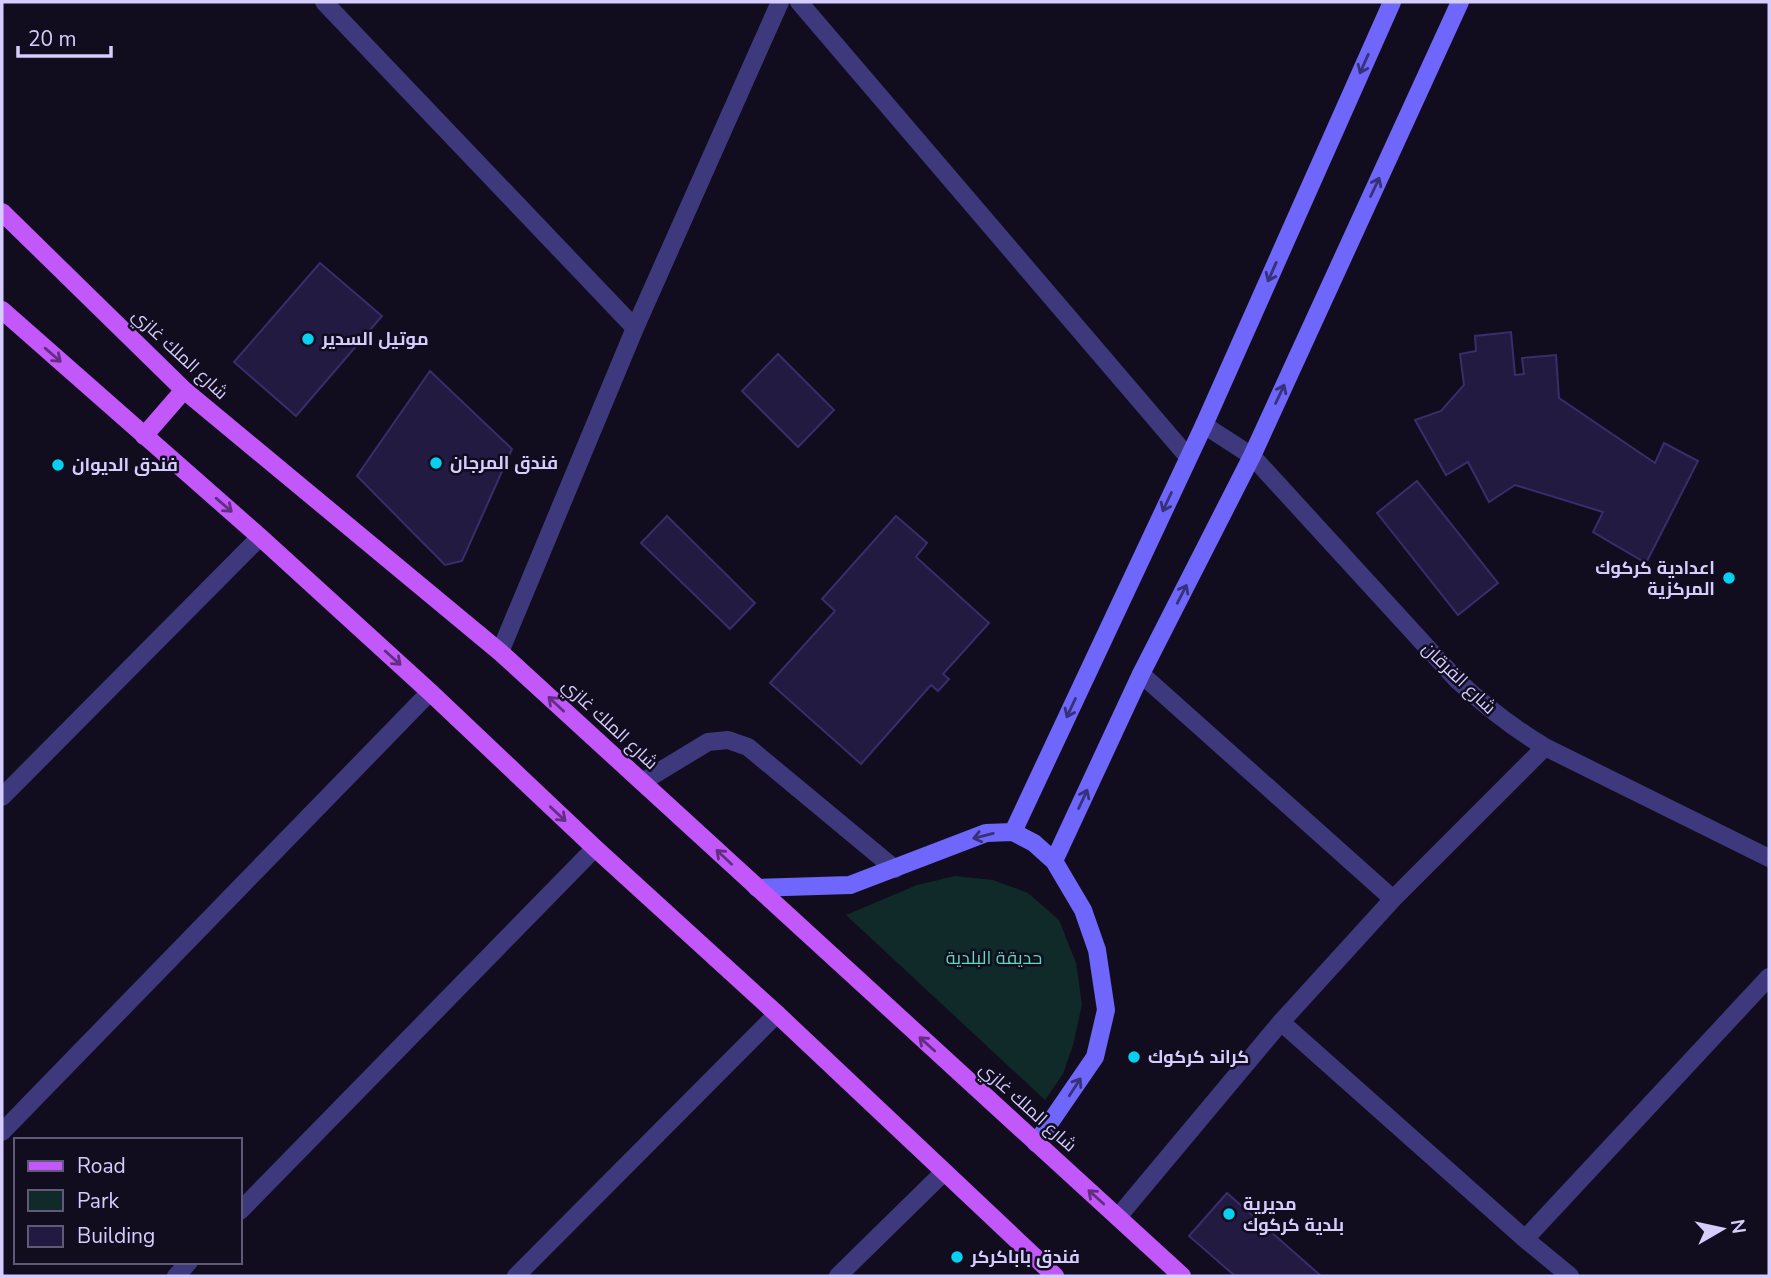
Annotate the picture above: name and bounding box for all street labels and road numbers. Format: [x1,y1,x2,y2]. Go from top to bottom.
street label: شارع الملك غازي [125,303,233,406]
street label: شارع الفرقان [1417,637,1501,719]
street label: شارع الملك غازي [555,673,663,776]
street label: شارع الملك غازي [973,1057,1082,1159]

